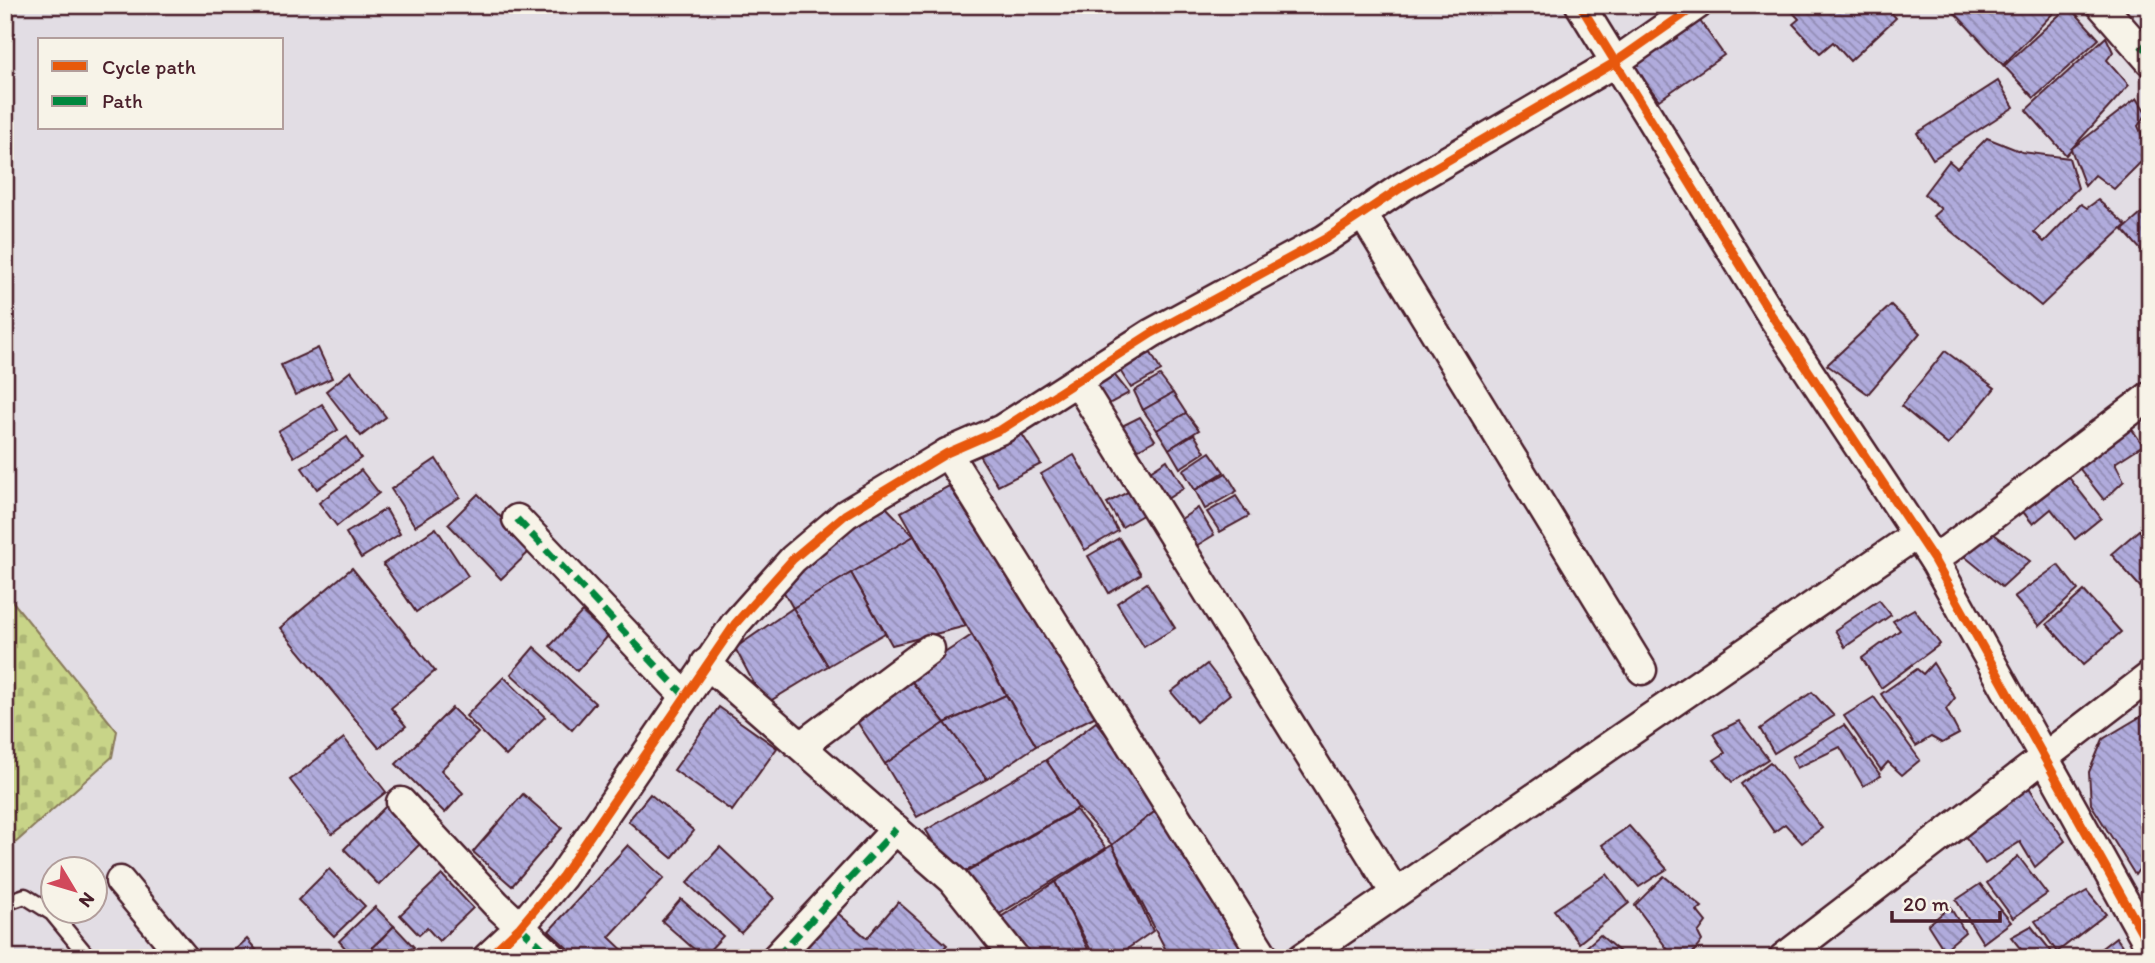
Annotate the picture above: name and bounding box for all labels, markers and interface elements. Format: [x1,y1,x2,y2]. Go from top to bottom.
legend [38,38,284,130]
text: Cycle path [102,54,196,79]
text: Path [102,88,143,113]
north arrow [38,855,108,925]
scale bar [1892,879,2001,923]
text: N [74,888,100,912]
text: 20 m [1903,891,1950,916]

